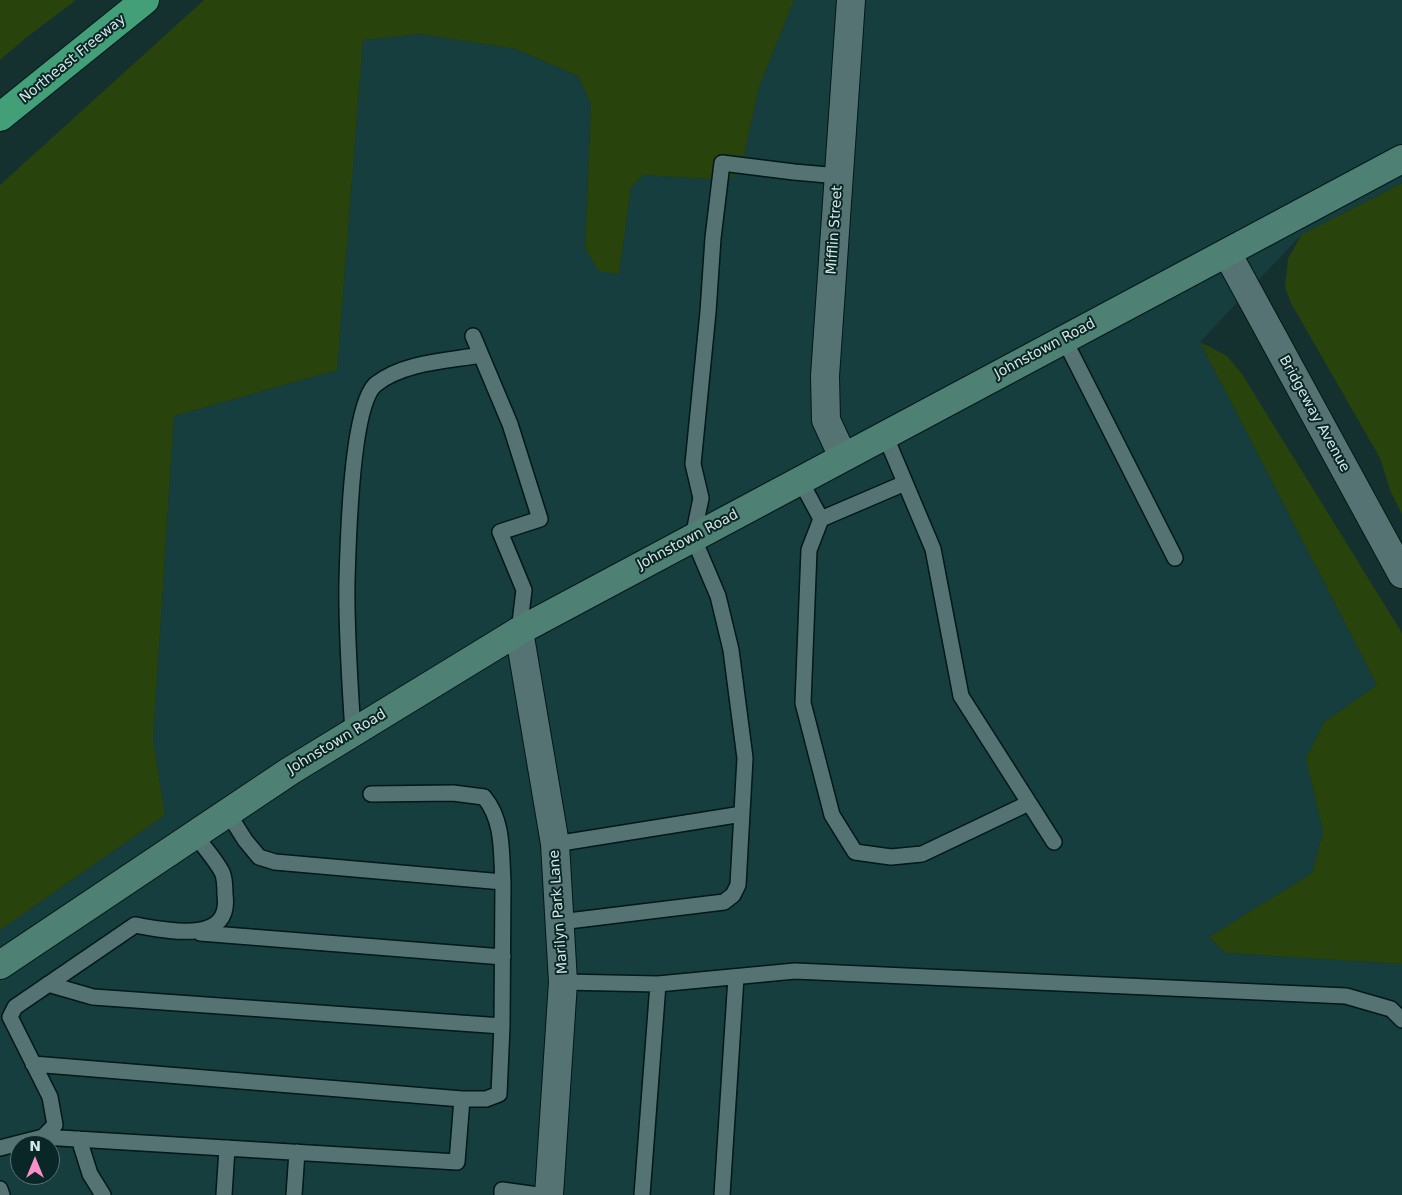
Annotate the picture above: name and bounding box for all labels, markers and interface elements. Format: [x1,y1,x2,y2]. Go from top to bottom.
street label: Northeast Freeway [17,11,129,107]
street label: Mifflin Street [824,185,846,275]
street label: Johnstown Road [992,315,1098,383]
street label: Bridgeway Avenue [1275,353,1353,475]
street label: Johnstown Road [635,506,741,574]
street label: Johnstown Road [285,706,389,778]
street label: Marilyn Park Lane [546,849,572,975]
north arrow [10,1135,60,1185]
text: N [29,1138,41,1154]

